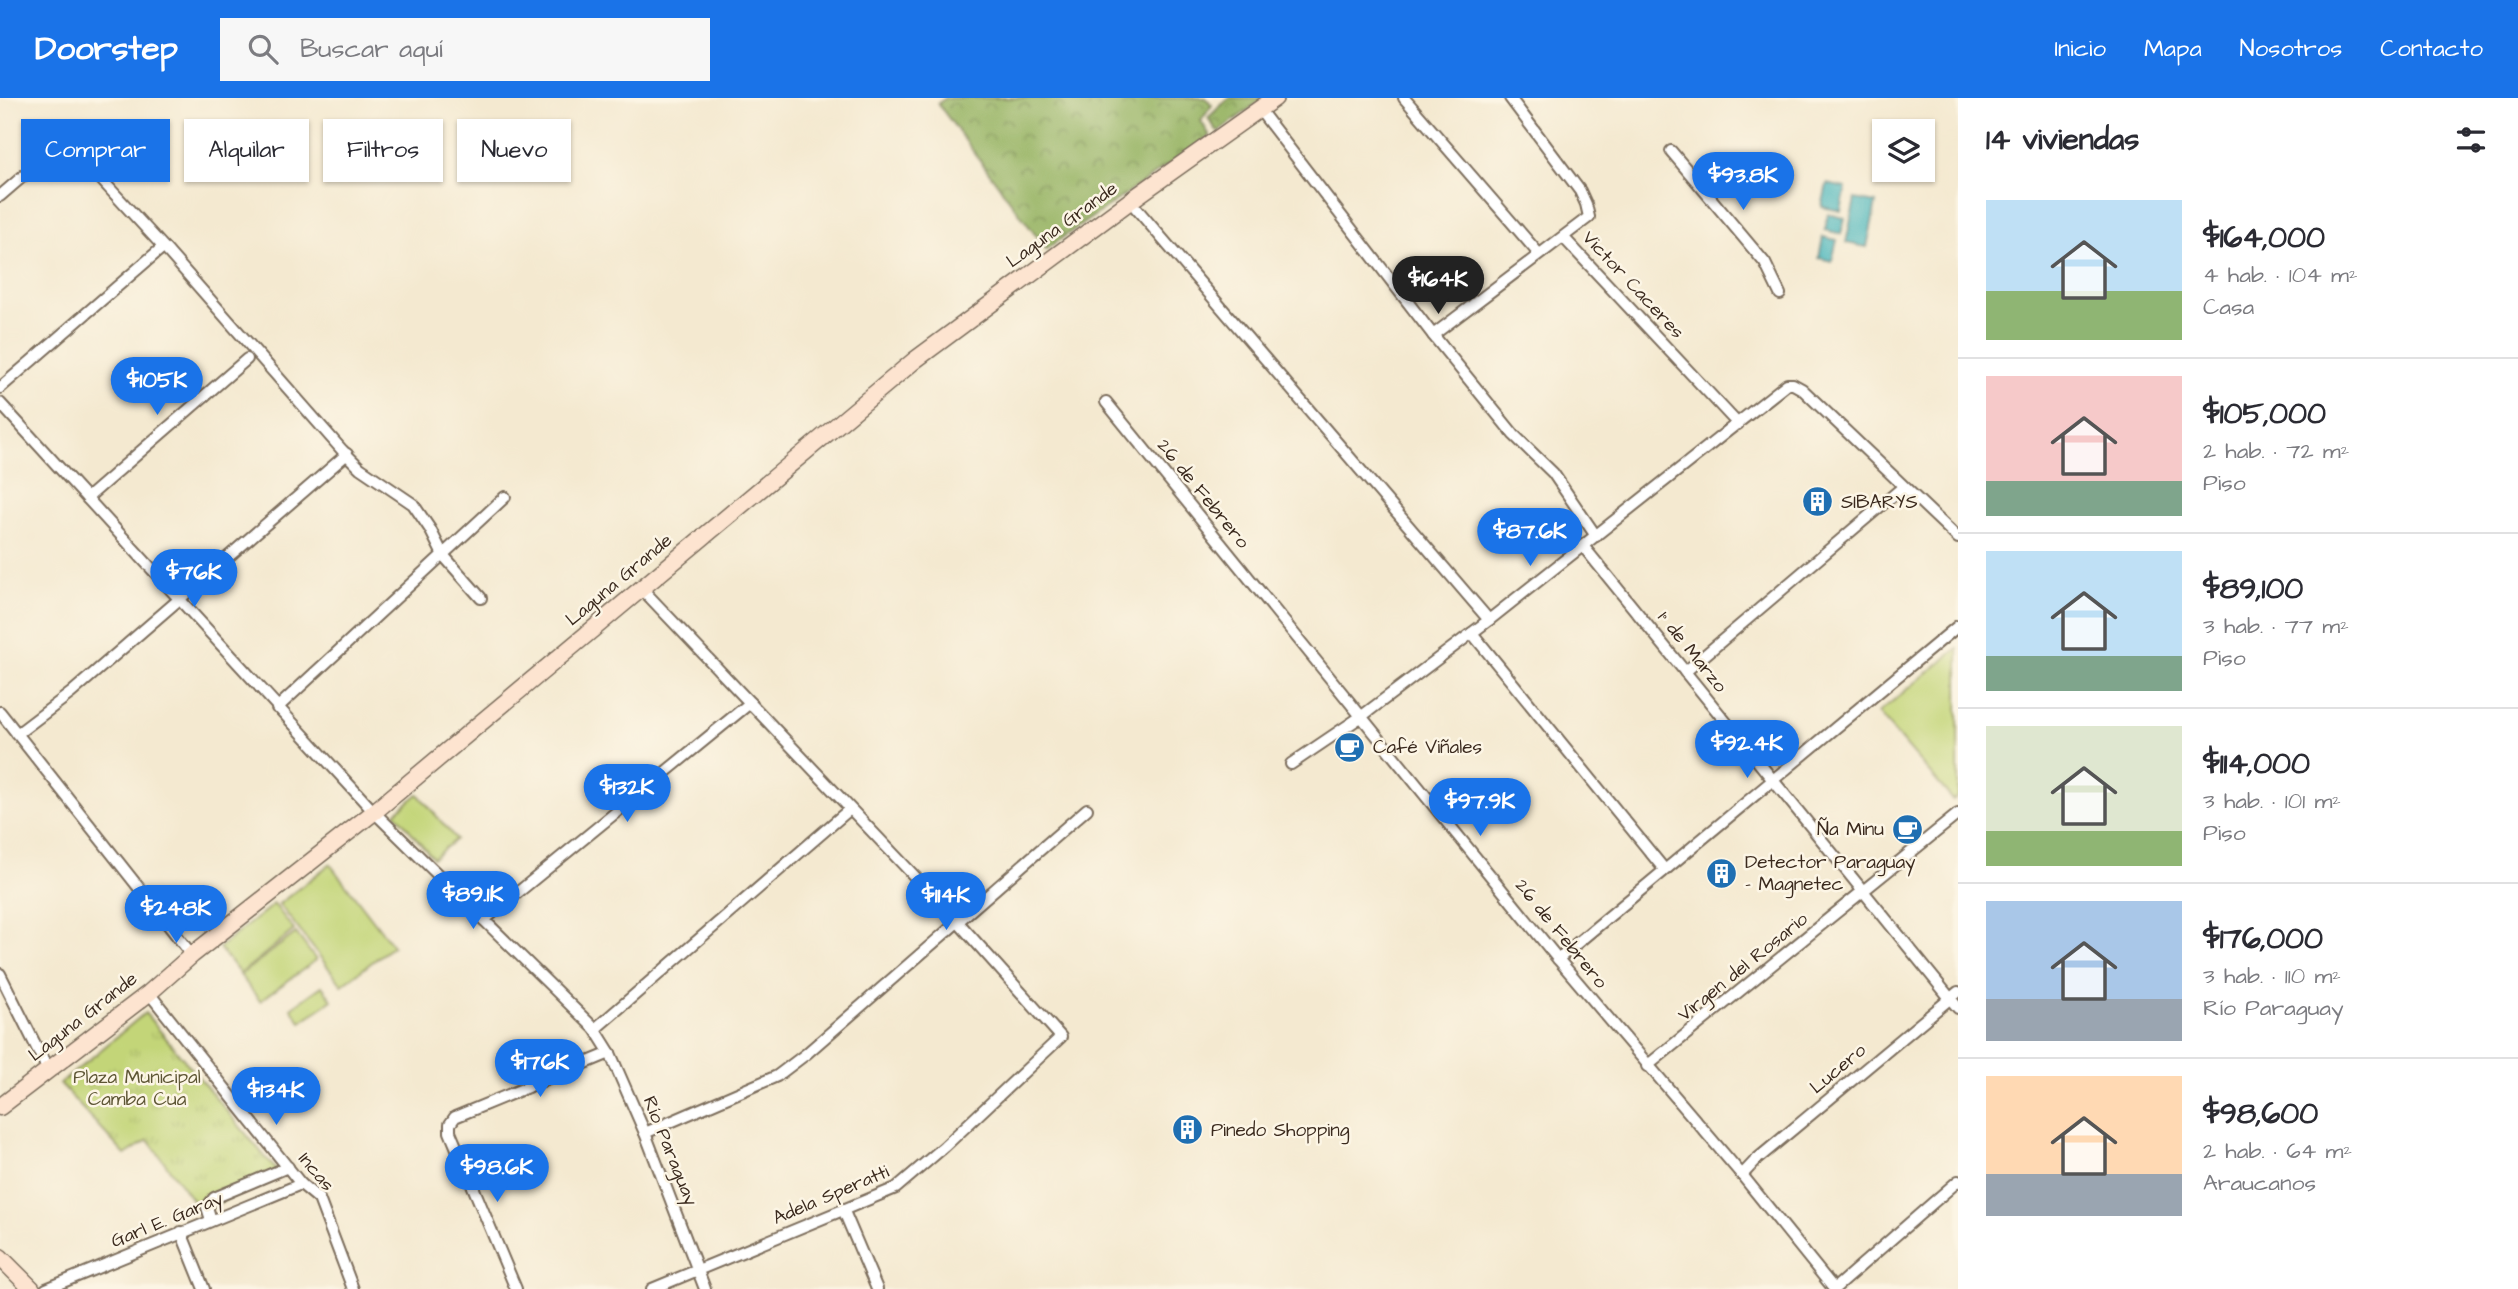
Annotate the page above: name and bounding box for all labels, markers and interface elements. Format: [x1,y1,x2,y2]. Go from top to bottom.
search box [220,18,710,81]
text: Doorstep [35,26,178,72]
icon: search [244,30,282,68]
text: Buscar aquí [300,31,443,67]
text: Inicio [2054,32,2106,66]
text: Mapa [2144,32,2202,66]
text: Nosotros [2240,32,2342,66]
text: Contacto [2380,32,2483,66]
chip: Comprar [21,119,170,182]
chip: Alquilar [184,119,309,182]
chip: Filtros [323,119,443,182]
chip: Nuevo [457,119,571,182]
map controls [1872,119,1935,182]
button: layers [1872,119,1935,182]
text: 14 viviendas [1986,119,2139,161]
icon: filters [2452,121,2490,159]
pin: $93.8K [1686,152,1800,212]
text: $93.8K [1708,159,1778,191]
street label: Laguna Grande [1001,175,1124,275]
text: $164,000 [2203,217,2325,259]
street label: Victor Caceres [1576,225,1690,345]
icon: home [2042,228,2126,312]
pin: $164K [1389,256,1487,316]
text: 4 hab. · 104 m² [2203,259,2358,291]
text: $164K [1408,263,1468,295]
text: Casa [2203,291,2254,323]
pin: $105K [108,358,206,417]
text: $105K [127,364,187,396]
text: $105,000 [2203,393,2326,435]
icon: home [2042,404,2126,488]
street label: 26 de Febrero [1150,433,1256,555]
text: 2 hab. · 72 m² [2203,435,2349,467]
text: Piso [2203,467,2246,499]
building icon: SIBARYS [1801,485,1835,519]
place label: SIBARYS [1841,489,1918,516]
pin: $87.6K [1473,508,1587,568]
text: $87.6K [1493,515,1567,547]
street label: Laguna Grande [560,527,679,633]
pin: $76K [153,550,235,609]
text: $76K [166,556,222,588]
text: $89,100 [2203,568,2303,610]
icon: home [2042,579,2126,663]
street label: 1° de Marzo [1651,605,1733,699]
text: 3 hab. · 77 m² [2203,610,2349,642]
text: Piso [2203,642,2246,674]
pin: $92.4K [1690,720,1804,780]
text: $92.4K [1711,727,1783,759]
cafe icon: Café Viñales [1333,730,1367,764]
place label: Café Viñales [1373,734,1482,761]
text: $114,000 [2203,743,2310,785]
icon: home [2042,754,2126,838]
pin: $132K [578,764,676,824]
text: $132K [600,771,654,803]
pin: $97.9K [1423,778,1537,838]
text: $97.9K [1445,785,1515,817]
text: 3 hab. · 101 m² [2203,785,2341,817]
cafe icon: Ña Minu [1890,812,1924,846]
place label: Ña Minu [1817,816,1884,843]
text: Piso [2203,817,2246,849]
place label: Detector Paraguay - Magnetec [1745,849,1916,899]
building icon: Detector Paraguay - Magnetec [1705,856,1739,890]
pin: $89.1K [416,872,530,931]
pin: $114K [897,872,995,932]
street label: 26 de Febrero [1508,873,1614,995]
text: $89.1K [443,878,503,910]
text: $114K [922,879,970,911]
pin: $248K [127,886,225,945]
text: $248K [141,892,211,924]
street label: Virgen del Rosario [1672,906,1815,1029]
text: $176,000 [2203,918,2323,960]
icon: home [2042,929,2126,1013]
text: 3 hab. · 110 m² [2203,960,2341,992]
street label: Laguna Grande [23,966,144,1069]
text: Río Paraguay [2203,992,2344,1024]
street label: Lucero [1804,1037,1872,1101]
pin: $176K [491,1040,589,1099]
text: $176K [511,1046,569,1078]
park label: Plaza Municipal Camba Cua [73,1064,201,1113]
pin: $134K [227,1068,325,1127]
text: $134K [247,1074,305,1106]
street label: Río Paraguay [635,1092,704,1211]
text: $98,600 [2203,1093,2318,1135]
icon: home [2042,1104,2126,1188]
building icon: Pinedo Shopping [1171,1113,1205,1147]
place label: Pinedo Shopping [1211,1117,1350,1145]
text: 2 hab. · 64 m² [2203,1135,2352,1167]
pin: $98.6K [440,1144,554,1204]
street label: Incas [292,1147,340,1197]
text: $98.6K [461,1151,533,1183]
street label: Adela Speratti [769,1158,893,1232]
text: Araucanos [2203,1167,2316,1199]
street label: Garl E. Garay [107,1185,228,1256]

